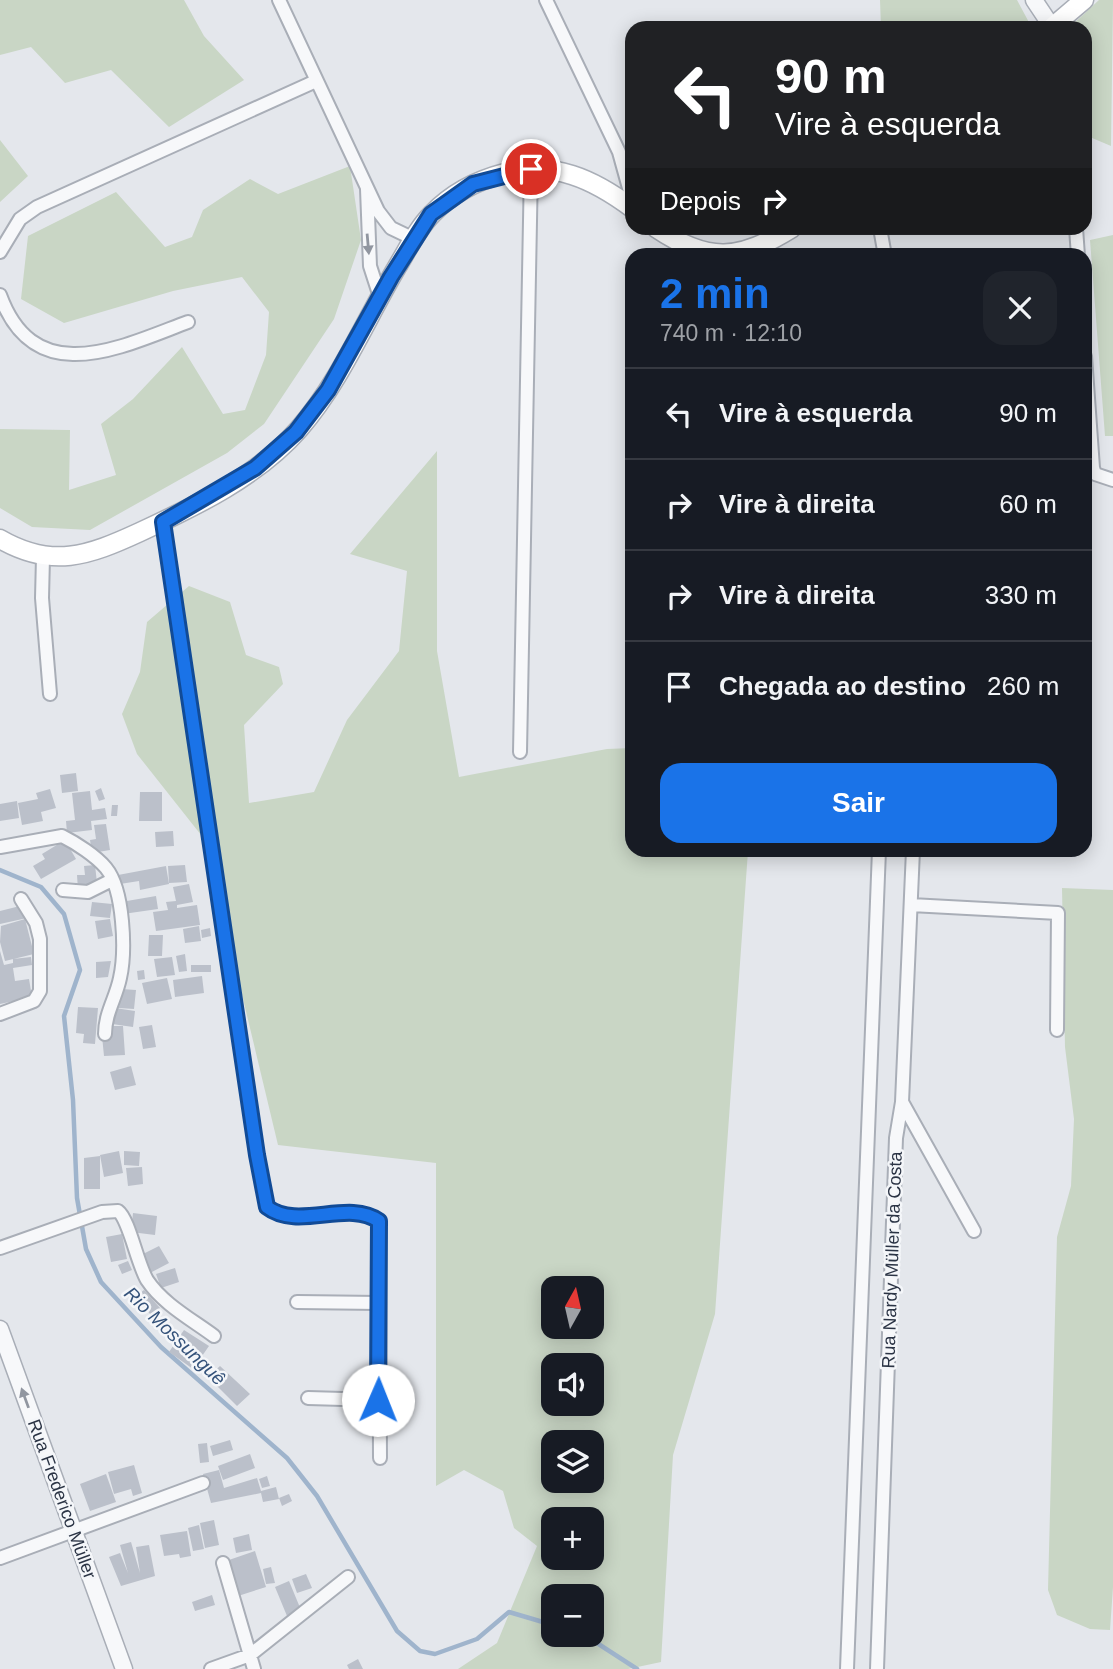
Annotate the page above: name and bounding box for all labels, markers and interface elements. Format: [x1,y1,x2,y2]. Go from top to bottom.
icon: left [660,49,751,140]
text: 90 m [775,49,887,103]
text: Vire à esquerda [775,106,1000,142]
pin [501,139,561,199]
icon: arrive [512,150,550,188]
icon: right [755,182,793,220]
text: Depois [660,186,741,216]
one-way arrow [363,233,374,255]
text: 2 min [660,270,770,317]
button: close [983,271,1057,345]
text: 740 m · 12:10 [660,320,802,346]
icon: left [660,395,698,433]
text: Vire à esquerda [719,398,912,428]
text: 90 m [999,398,1057,428]
icon: right [660,486,698,524]
text: Vire à direita [719,489,875,519]
text: 60 m [999,489,1057,519]
icon: right [660,577,698,615]
text: Vire à direita [719,580,875,610]
text: 330 m [985,580,1057,610]
icon: arrive [660,668,698,706]
text: Chegada ao destino [719,671,966,701]
text: 260 m [987,671,1059,701]
button: Sair [660,763,1057,843]
street label: Rua Nardy Müller da Costa [878,1150,906,1369]
north arrow [541,1276,604,1339]
map controls [541,1276,604,1647]
water label: Rio Mossunguê [120,1283,230,1389]
button: sound [541,1353,604,1416]
position arrow [341,1363,415,1437]
one-way arrow [19,1387,30,1408]
street label: Rua Frederico Müller [24,1417,100,1581]
button: layers [541,1430,604,1493]
button: + [541,1507,604,1570]
button: − [541,1584,604,1647]

